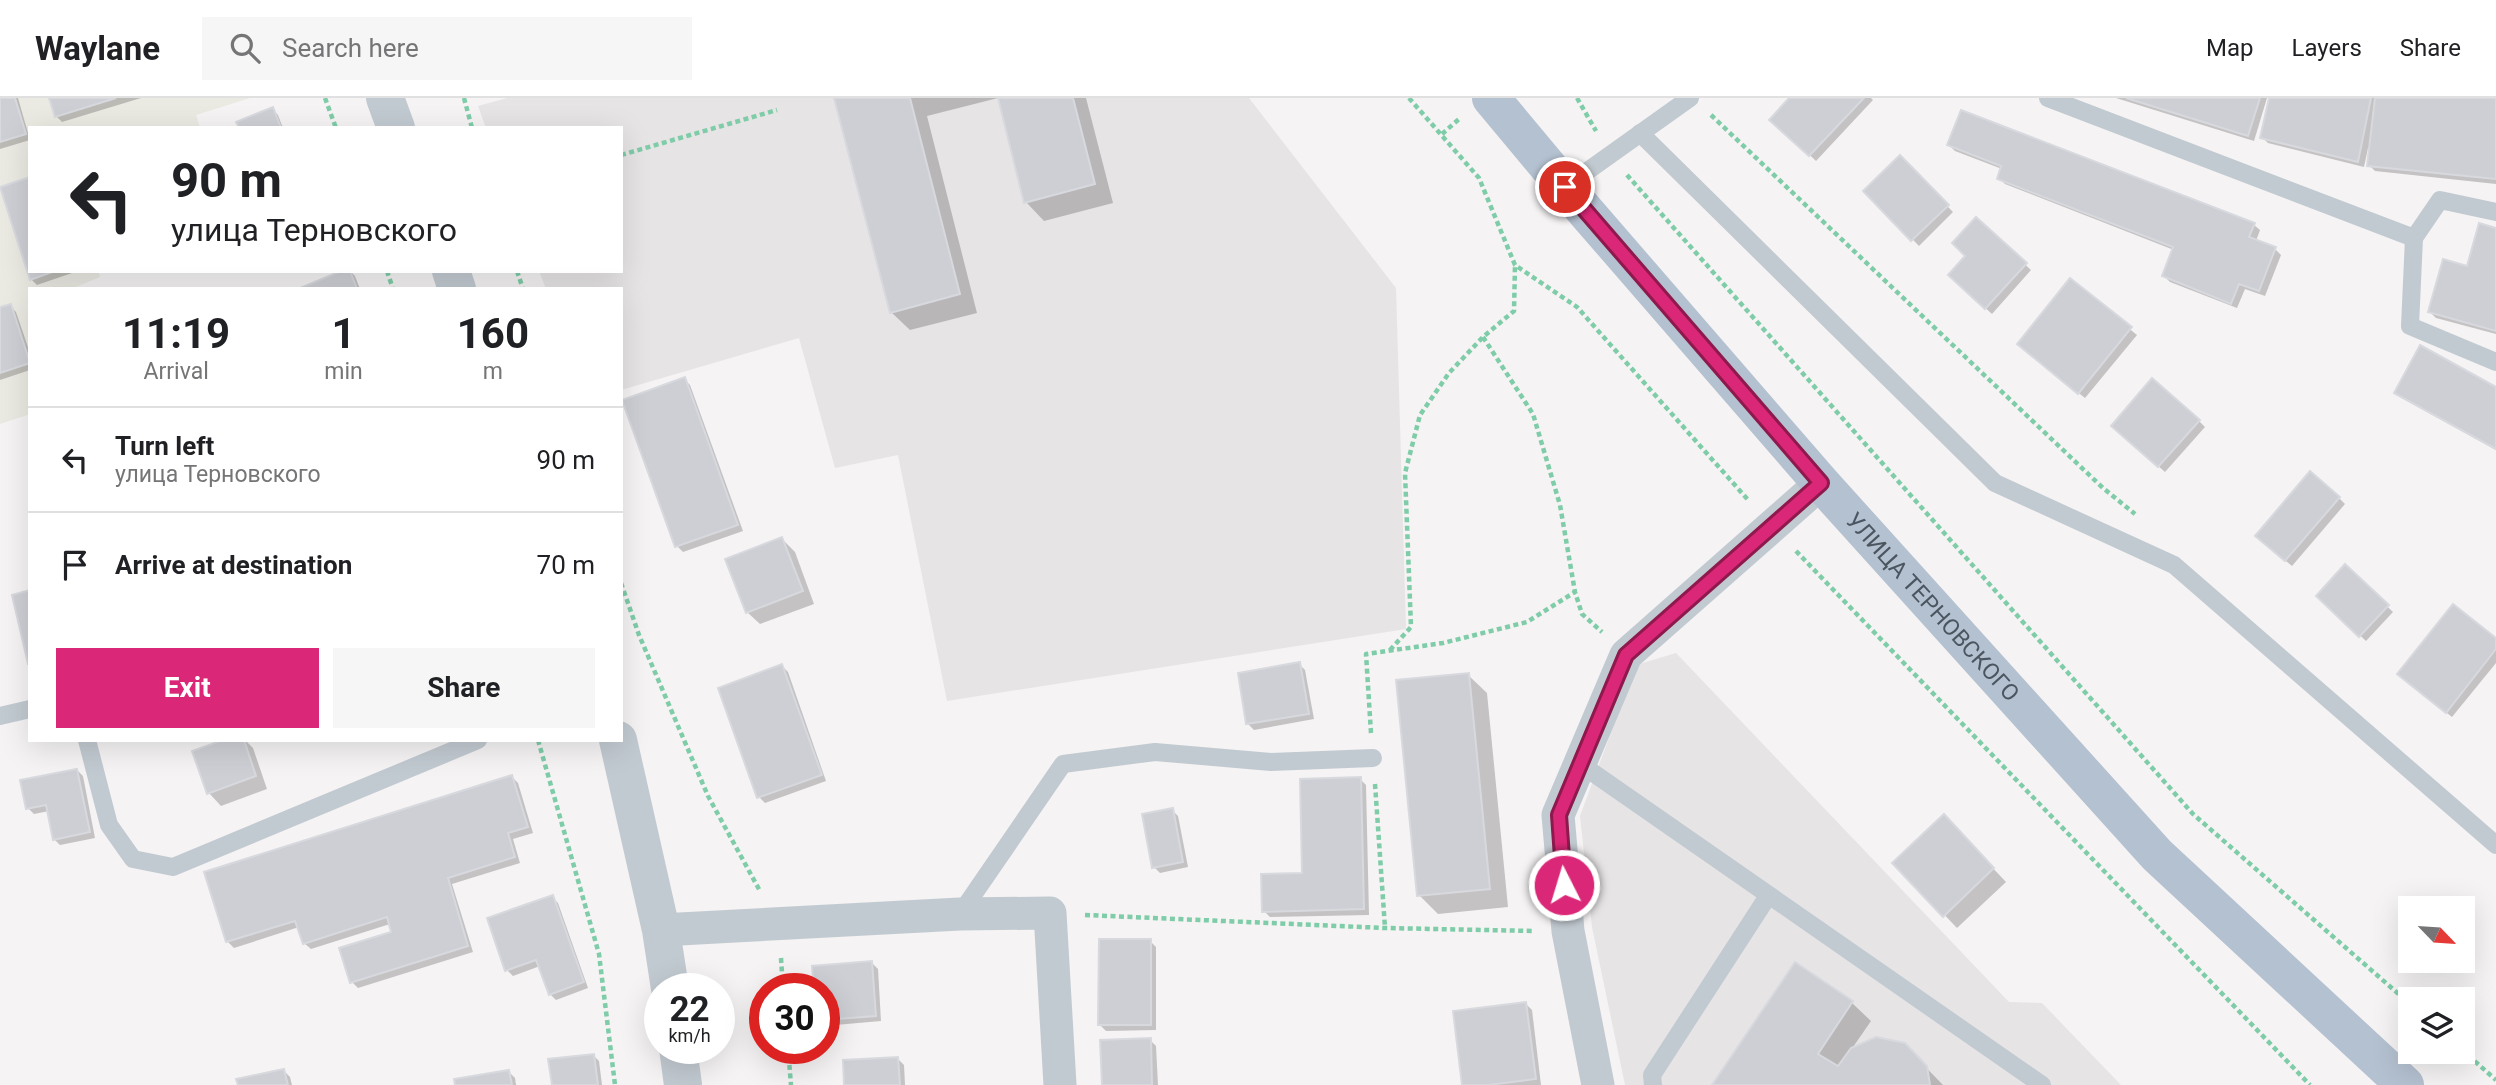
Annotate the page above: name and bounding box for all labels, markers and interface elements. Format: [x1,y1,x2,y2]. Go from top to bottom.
search box [202,17,692,80]
text: Waylane [35,29,160,68]
icon: search [226,29,264,67]
text: Search here [282,33,419,63]
text: Map [2206,34,2254,62]
text: Layers [2292,34,2362,62]
text: Share [2400,34,2461,62]
text: 90 m [171,152,282,209]
icon: left [56,154,147,245]
pin [1535,157,1595,217]
icon: arrive [1546,168,1584,206]
text: улица Терновского [171,211,457,249]
text: 11:19 [122,309,230,358]
text: 1 [331,309,356,358]
text: 160 [457,309,529,358]
text: Arrival [143,358,209,385]
text: min [324,358,363,385]
text: m [483,358,503,385]
text: Turn left [115,431,214,461]
icon: left [56,441,94,479]
text: 90 m [537,445,595,475]
text: улица Терновского [115,461,321,488]
street label: УЛИЦА ТЕРНОВСКОГО [1841,507,2025,707]
icon: arrive [56,546,94,584]
text: Arrive at destination [115,550,352,580]
text: 70 m [537,550,595,580]
button: Exit [56,648,319,728]
button: Share [333,648,595,728]
position arrow [1527,848,1601,922]
north arrow [2398,896,2474,973]
map controls [2398,896,2475,1064]
speed limit sign: 30 [749,973,840,1064]
button: layers [2398,987,2475,1064]
text: 22 [669,989,710,1030]
text: km/h [668,1025,711,1046]

